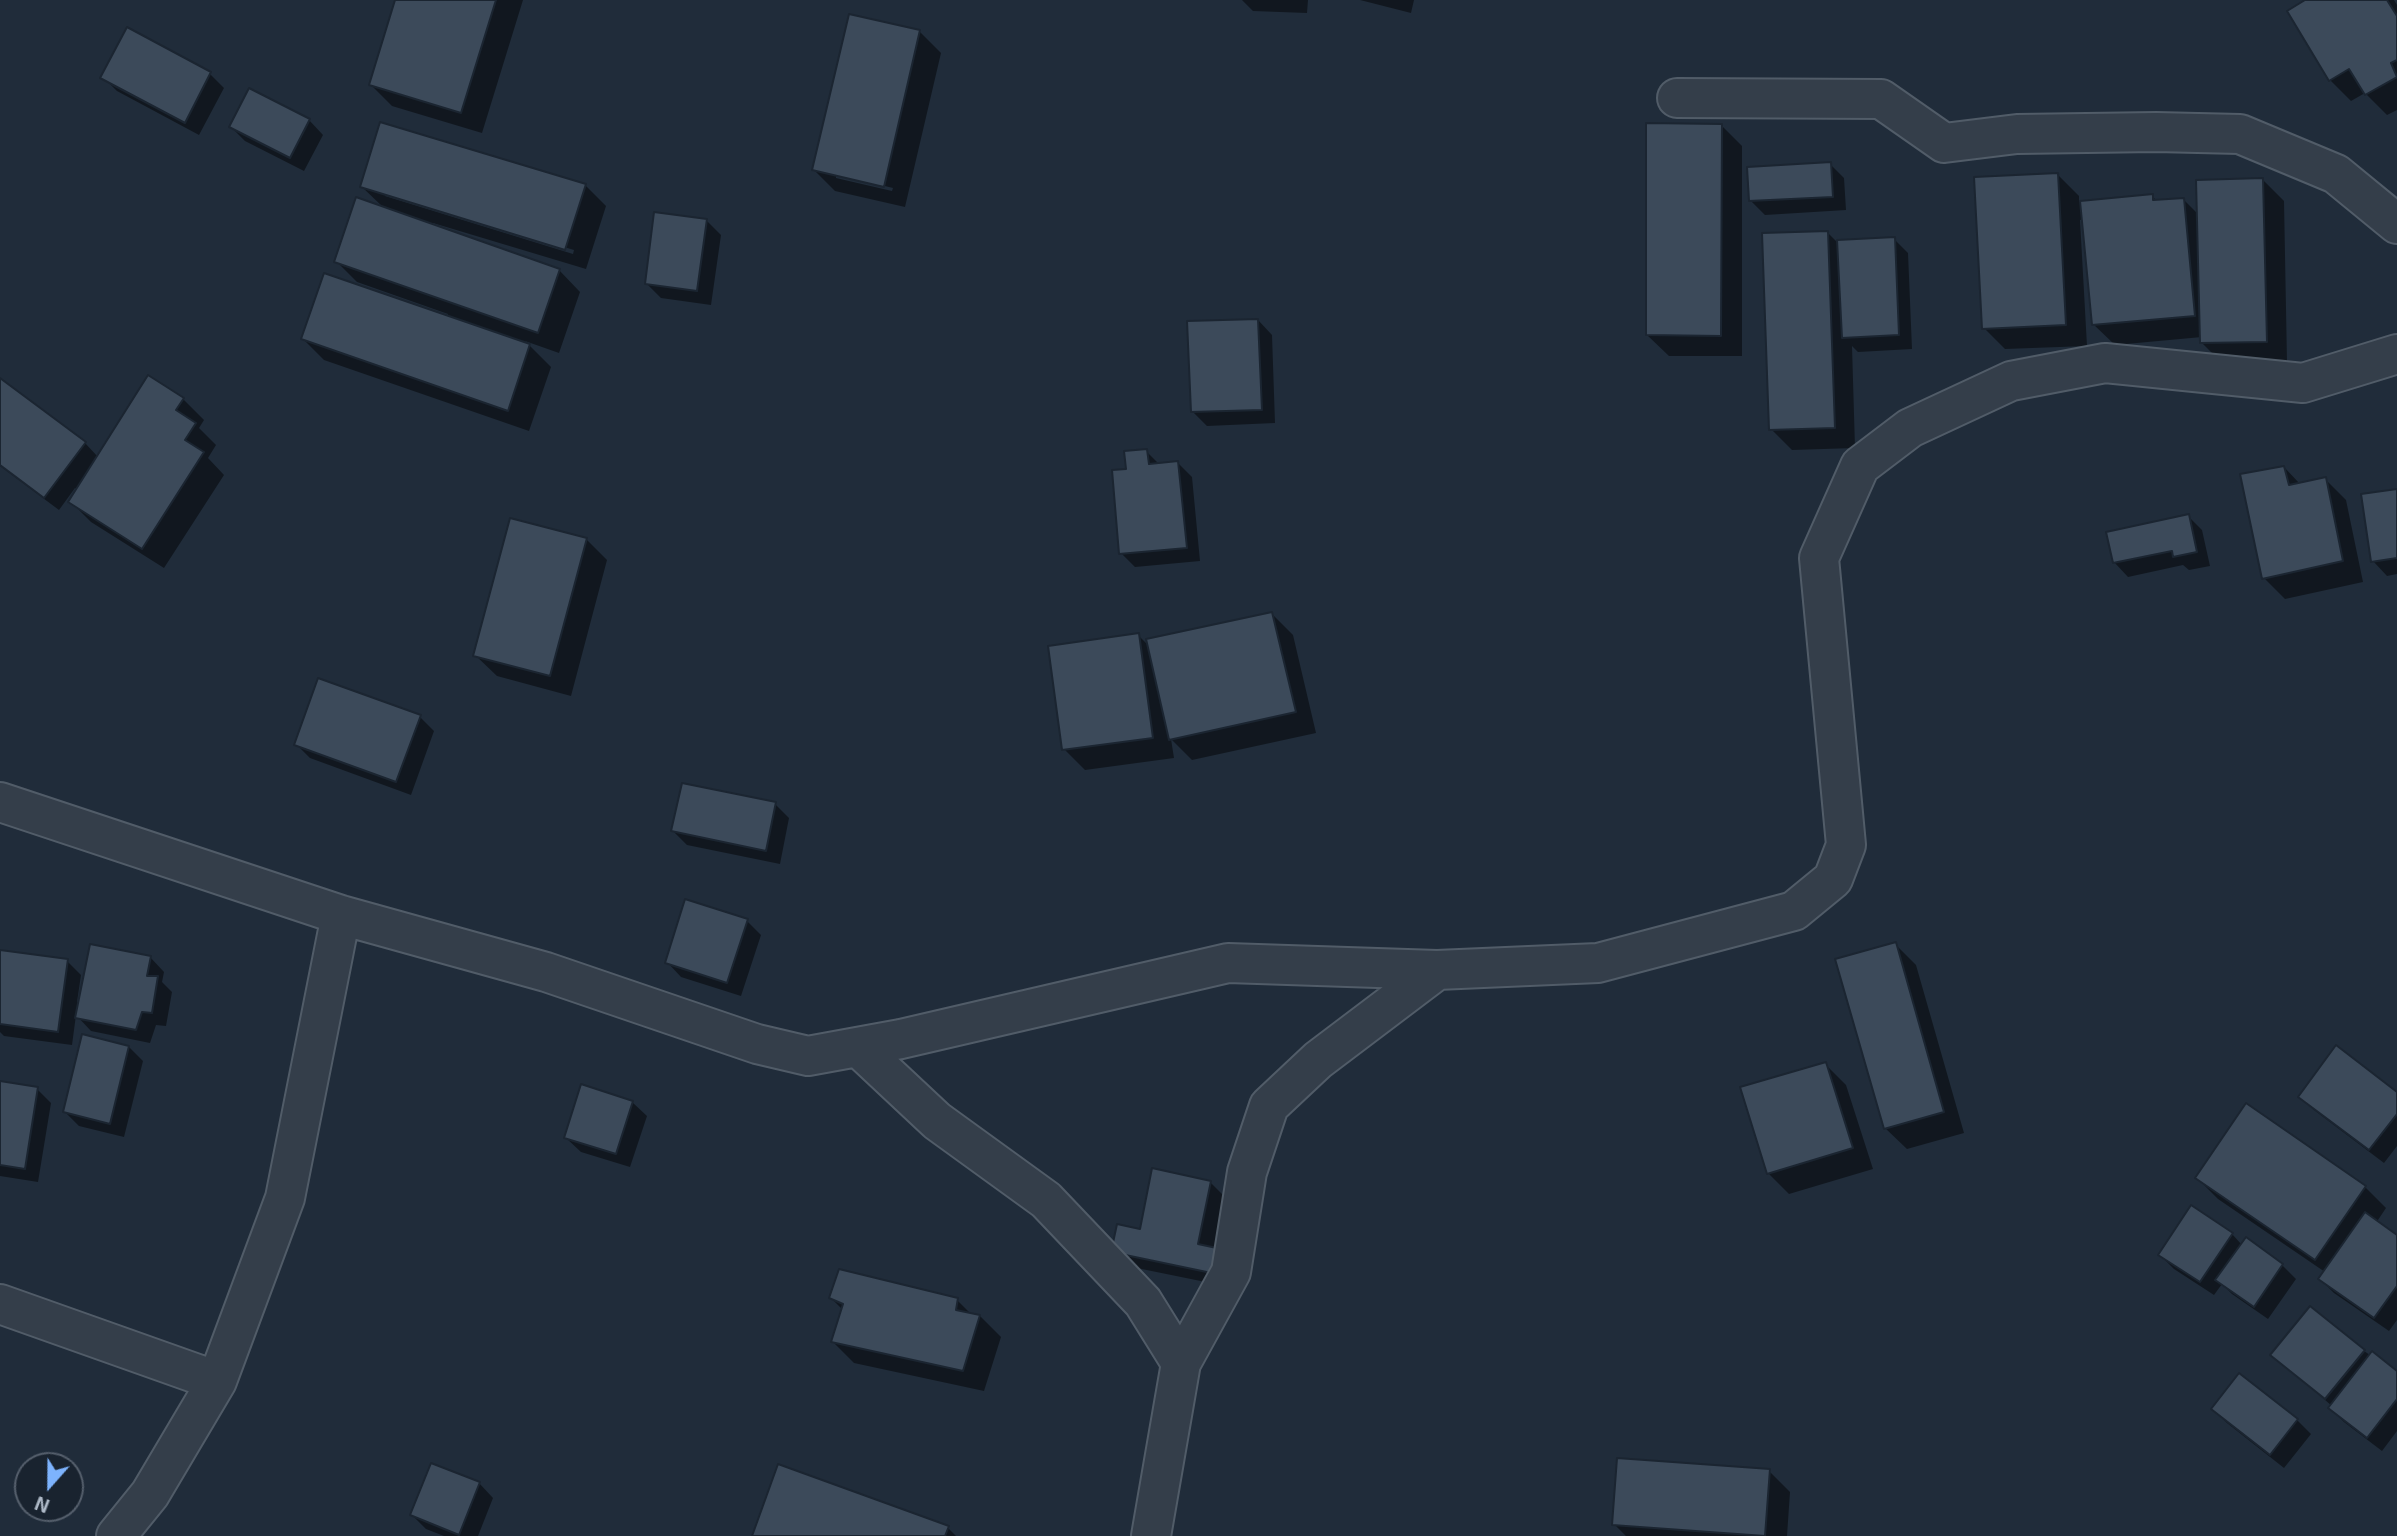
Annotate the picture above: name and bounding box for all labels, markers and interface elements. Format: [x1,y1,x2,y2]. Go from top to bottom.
north arrow [14,1452,84,1522]
text: N [31,1492,53,1518]

